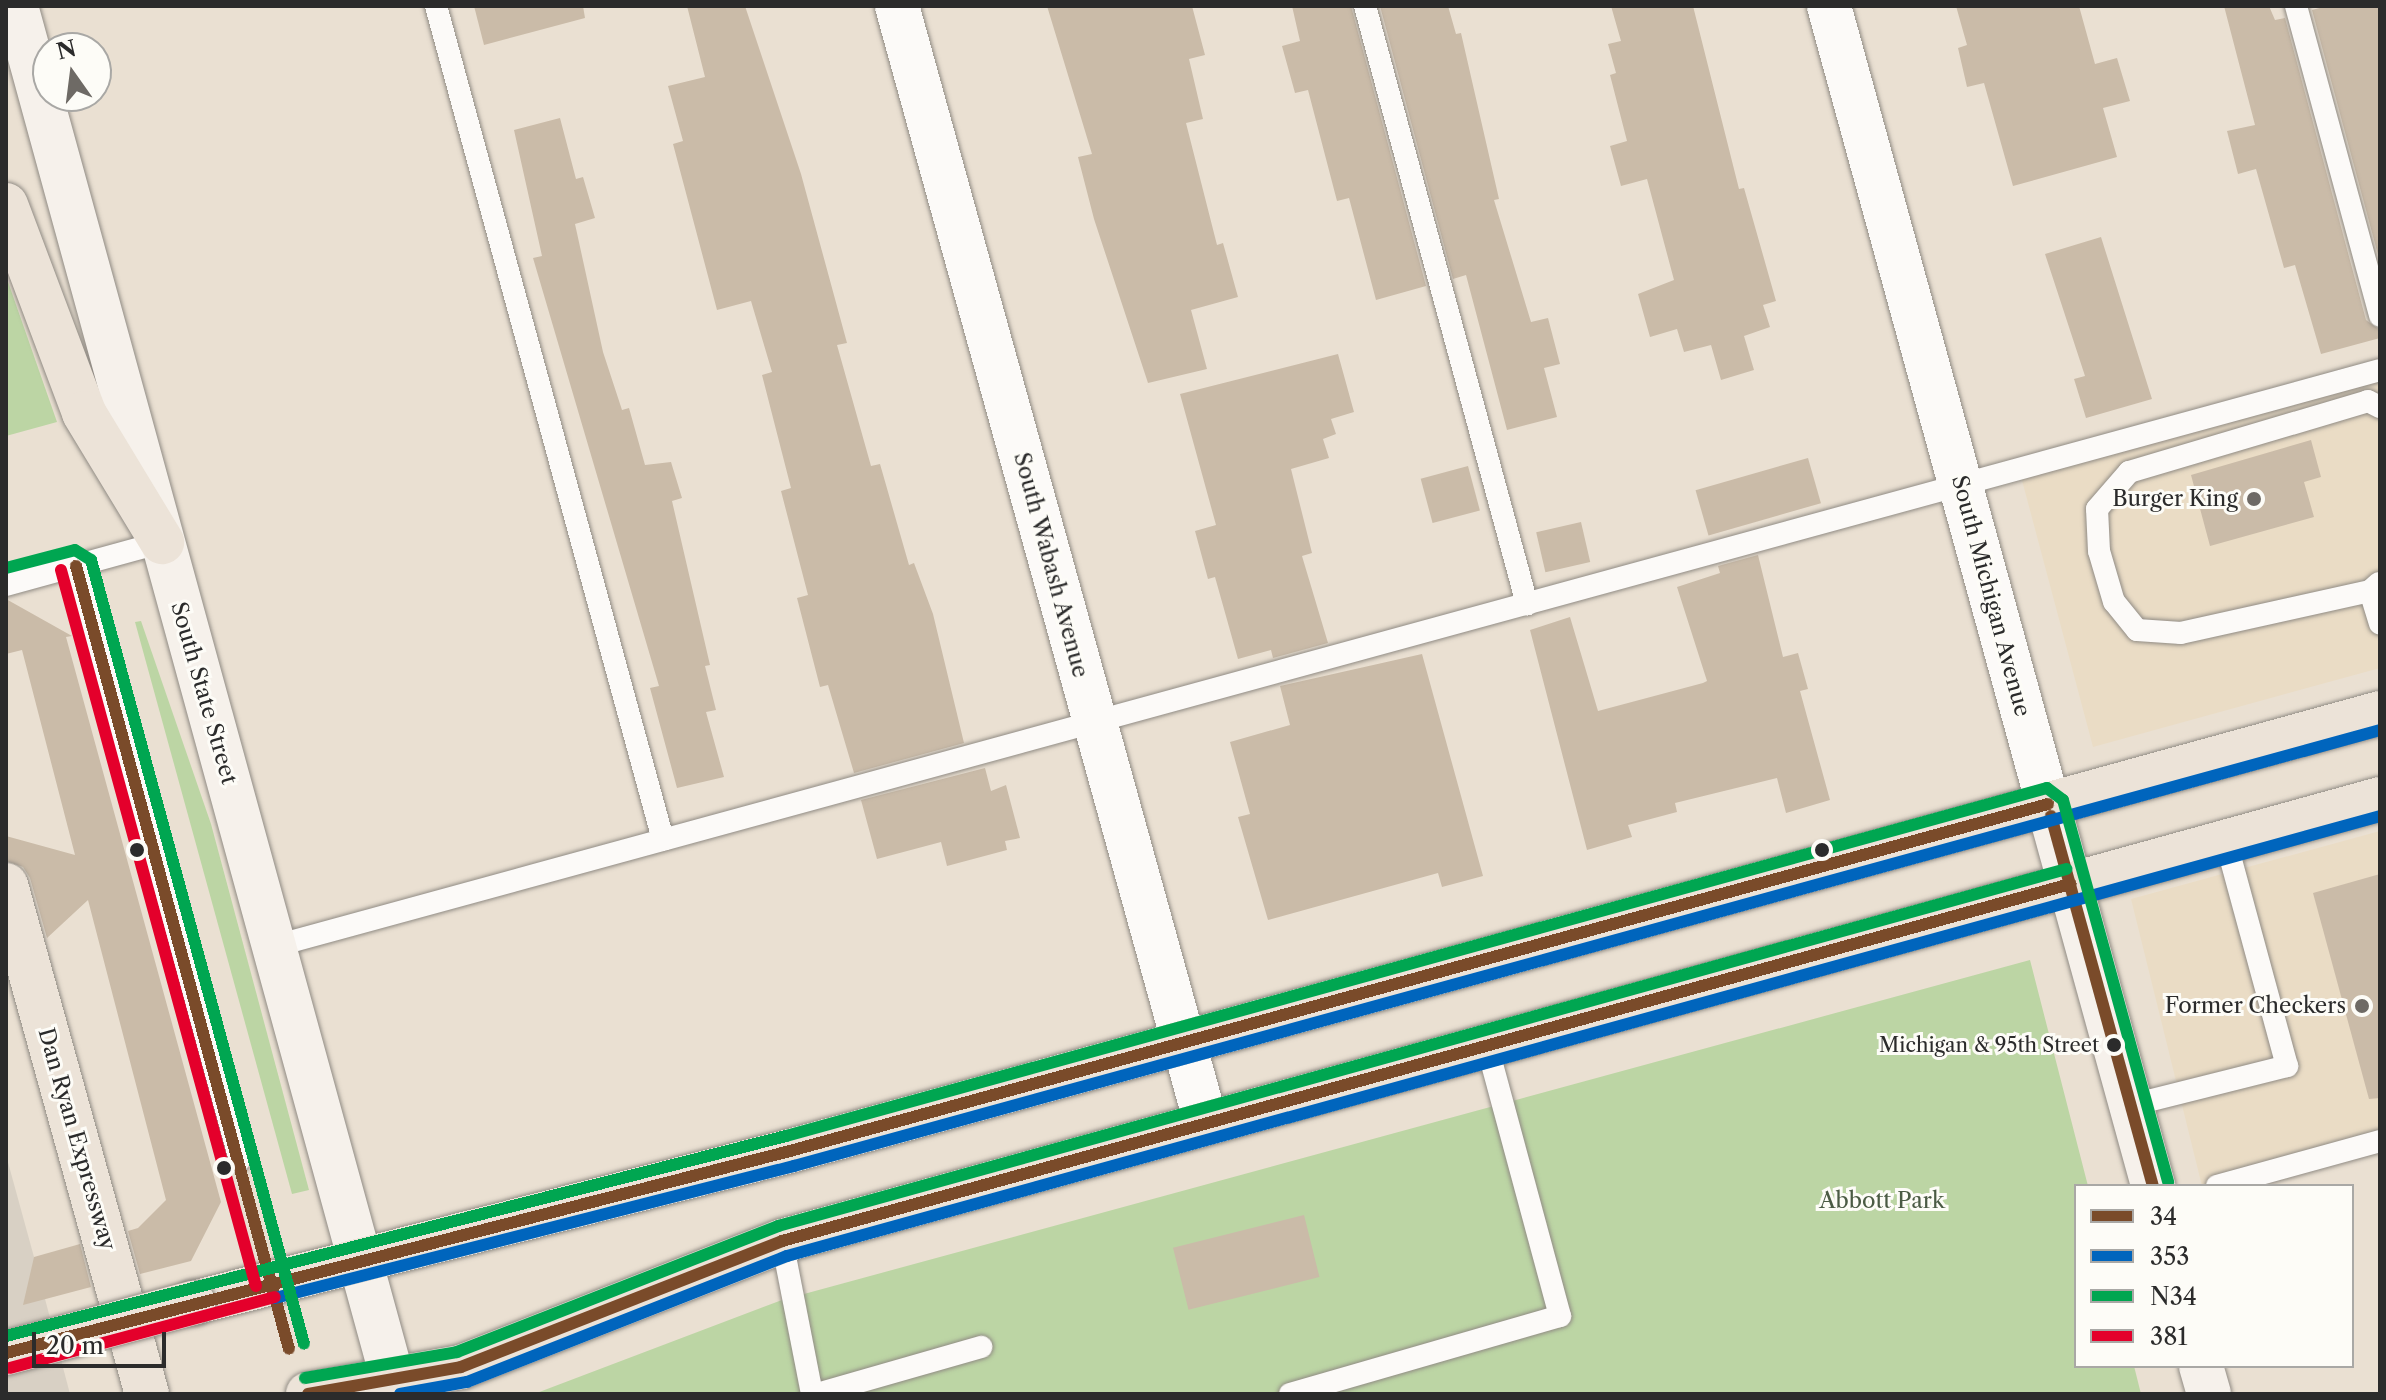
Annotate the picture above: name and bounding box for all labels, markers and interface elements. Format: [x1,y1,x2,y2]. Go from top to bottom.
north arrow [32,32,112,112]
text: N [54,35,79,66]
street label: South Wabash Avenue [1008,449,1094,681]
street label: South Michigan Avenue [1946,472,2036,720]
place label: Burger King [2112,486,2238,512]
marker: Burger King [2245,490,2263,508]
street label: South State Street [165,599,243,787]
unlabelled marker [129,842,145,858]
unlabelled marker [1814,842,1830,858]
place label: Former Checkers [2164,993,2346,1019]
marker: Former Checkers [2353,997,2371,1015]
street label: Dan Ryan Expressway [33,1025,121,1253]
place label: Michigan & 95th Street [1879,1033,2099,1057]
marker: Michigan & 95th Street [2106,1037,2122,1053]
unlabelled marker [216,1160,232,1176]
legend [2074,1184,2354,1368]
park label: Abbott Park [1819,1188,1945,1214]
text: 34 [2150,1202,2177,1231]
text: 353 [2150,1242,2189,1271]
text: N34 [2150,1282,2197,1311]
scale bar [36,1316,170,1366]
text: 381 [2150,1322,2188,1351]
text: 20 m [46,1331,104,1360]

